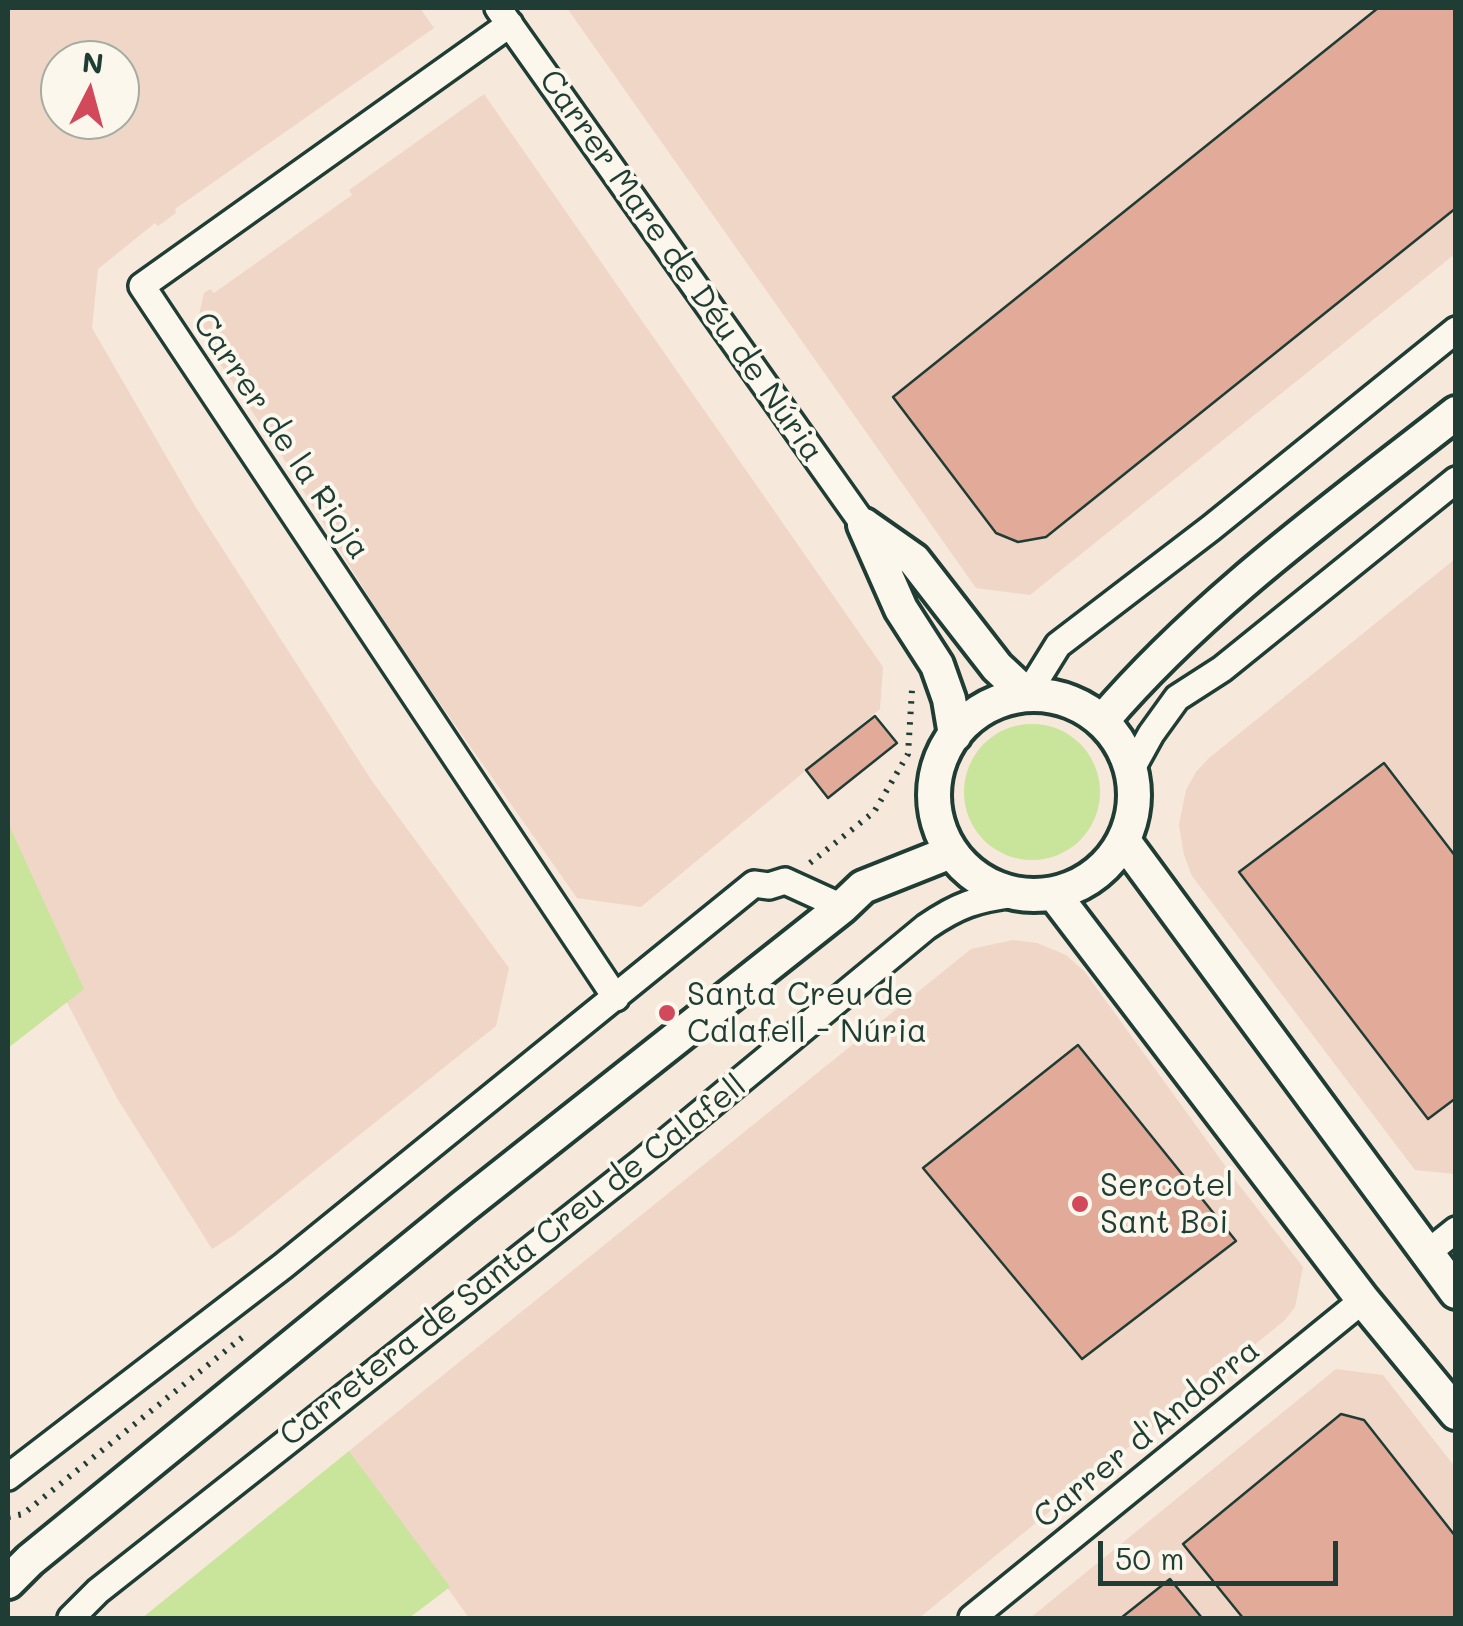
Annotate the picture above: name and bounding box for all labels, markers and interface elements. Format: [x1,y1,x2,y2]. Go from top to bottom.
north arrow [40,40,140,140]
text: N [80,43,105,81]
street label: Carrer Mare de Déu de Núria [531,63,831,469]
street label: Carrer de la Rioja [184,305,378,567]
place label: Santa Creu de Calafell - Núria [687,976,927,1051]
marker: Santa Creu de Calafell - Núria [656,1002,678,1024]
street label: Carretera de Santa Creu de Calafell [272,1067,754,1455]
place label: Sercotel Sant Boi [1100,1167,1234,1242]
marker: Sercotel Sant Boi [1069,1193,1091,1215]
street label: Carrer d'Andorra [1026,1331,1268,1537]
scale bar [1103,1521,1343,1583]
text: 50 m [1115,1538,1185,1578]

